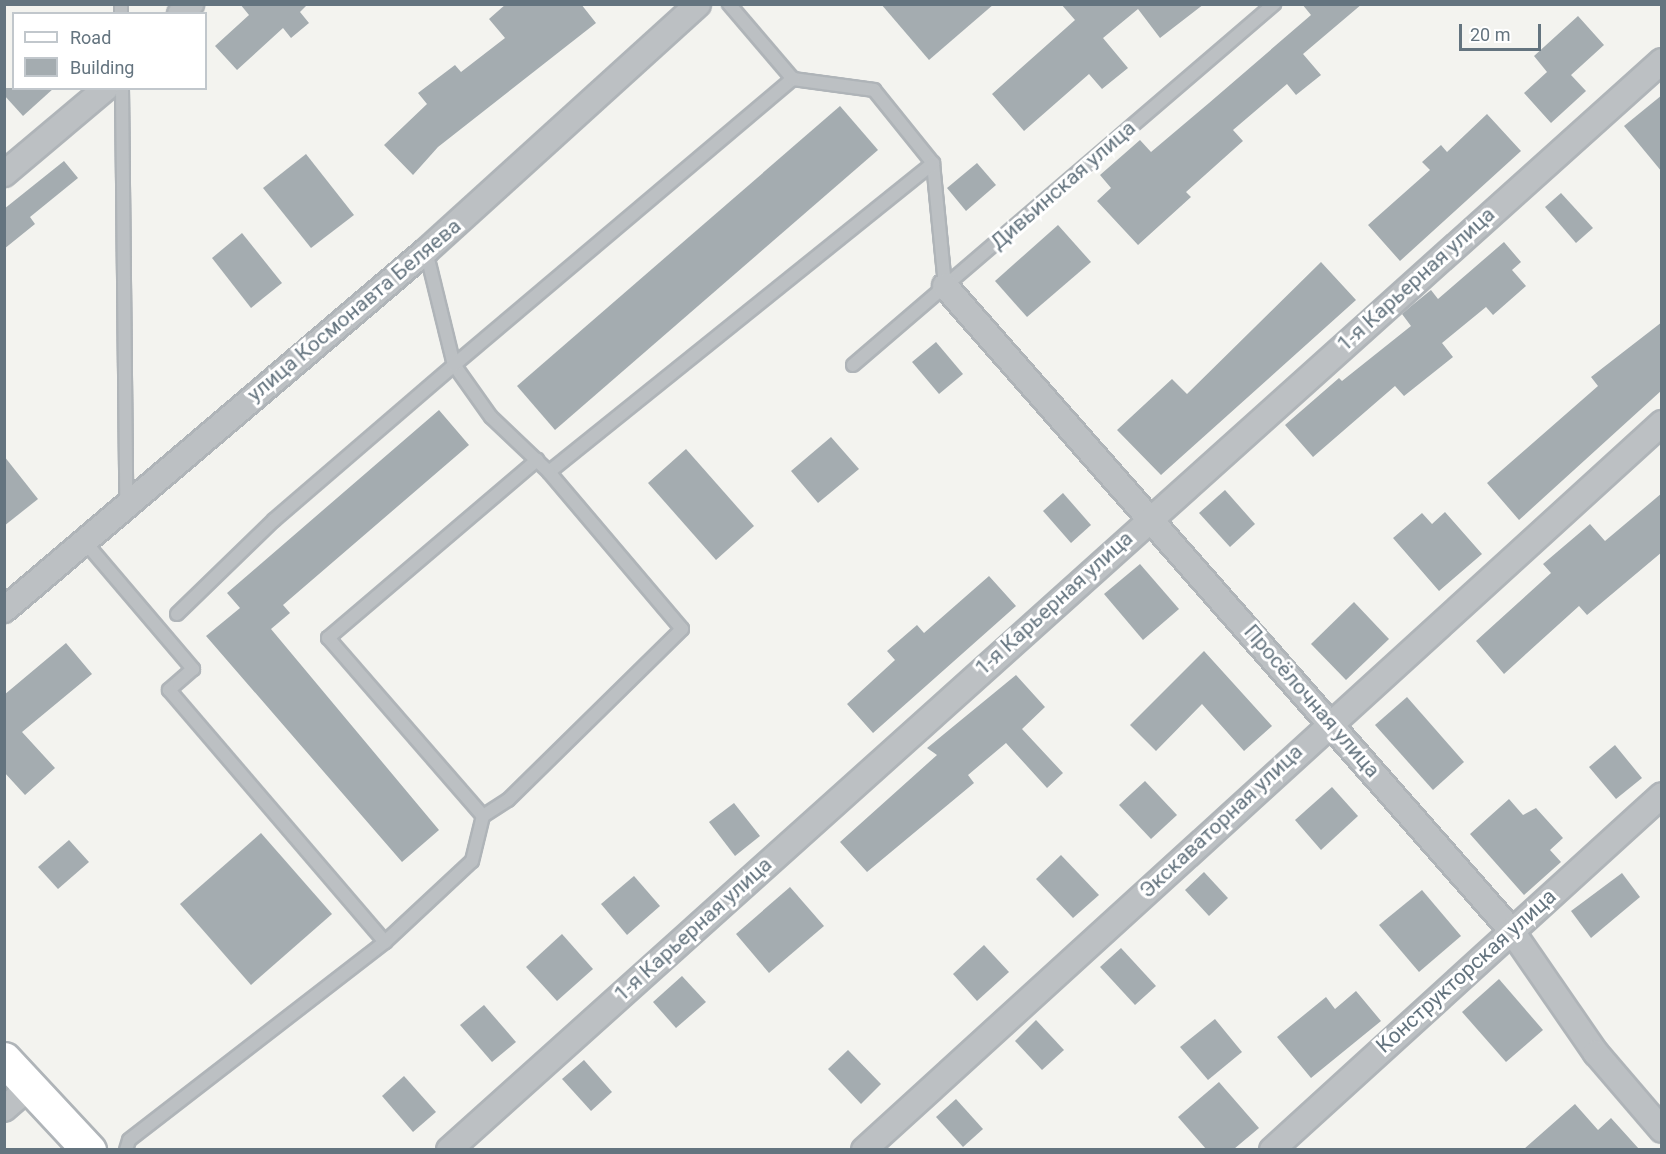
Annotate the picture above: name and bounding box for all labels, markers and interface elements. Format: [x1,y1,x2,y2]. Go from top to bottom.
legend [12,12,207,90]
scale bar [1462,12,1544,50]
text: 20 m [1470,24,1510,45]
text: Road [70,27,111,48]
text: Building [70,57,134,78]
street label: Дивьинская улица [985,115,1141,255]
street label: 1-я Карьерная улица [1332,202,1500,356]
street label: улица Космонавта Беляева [242,213,466,407]
street label: 1-я Карьерная улица [970,526,1138,680]
street label: Просёлочная улица [1239,619,1385,783]
street label: Экскаваторная улица [1134,739,1308,903]
street label: 1-я Карьерная улица [609,852,777,1006]
street label: Конструкторская улица [1371,884,1561,1058]

